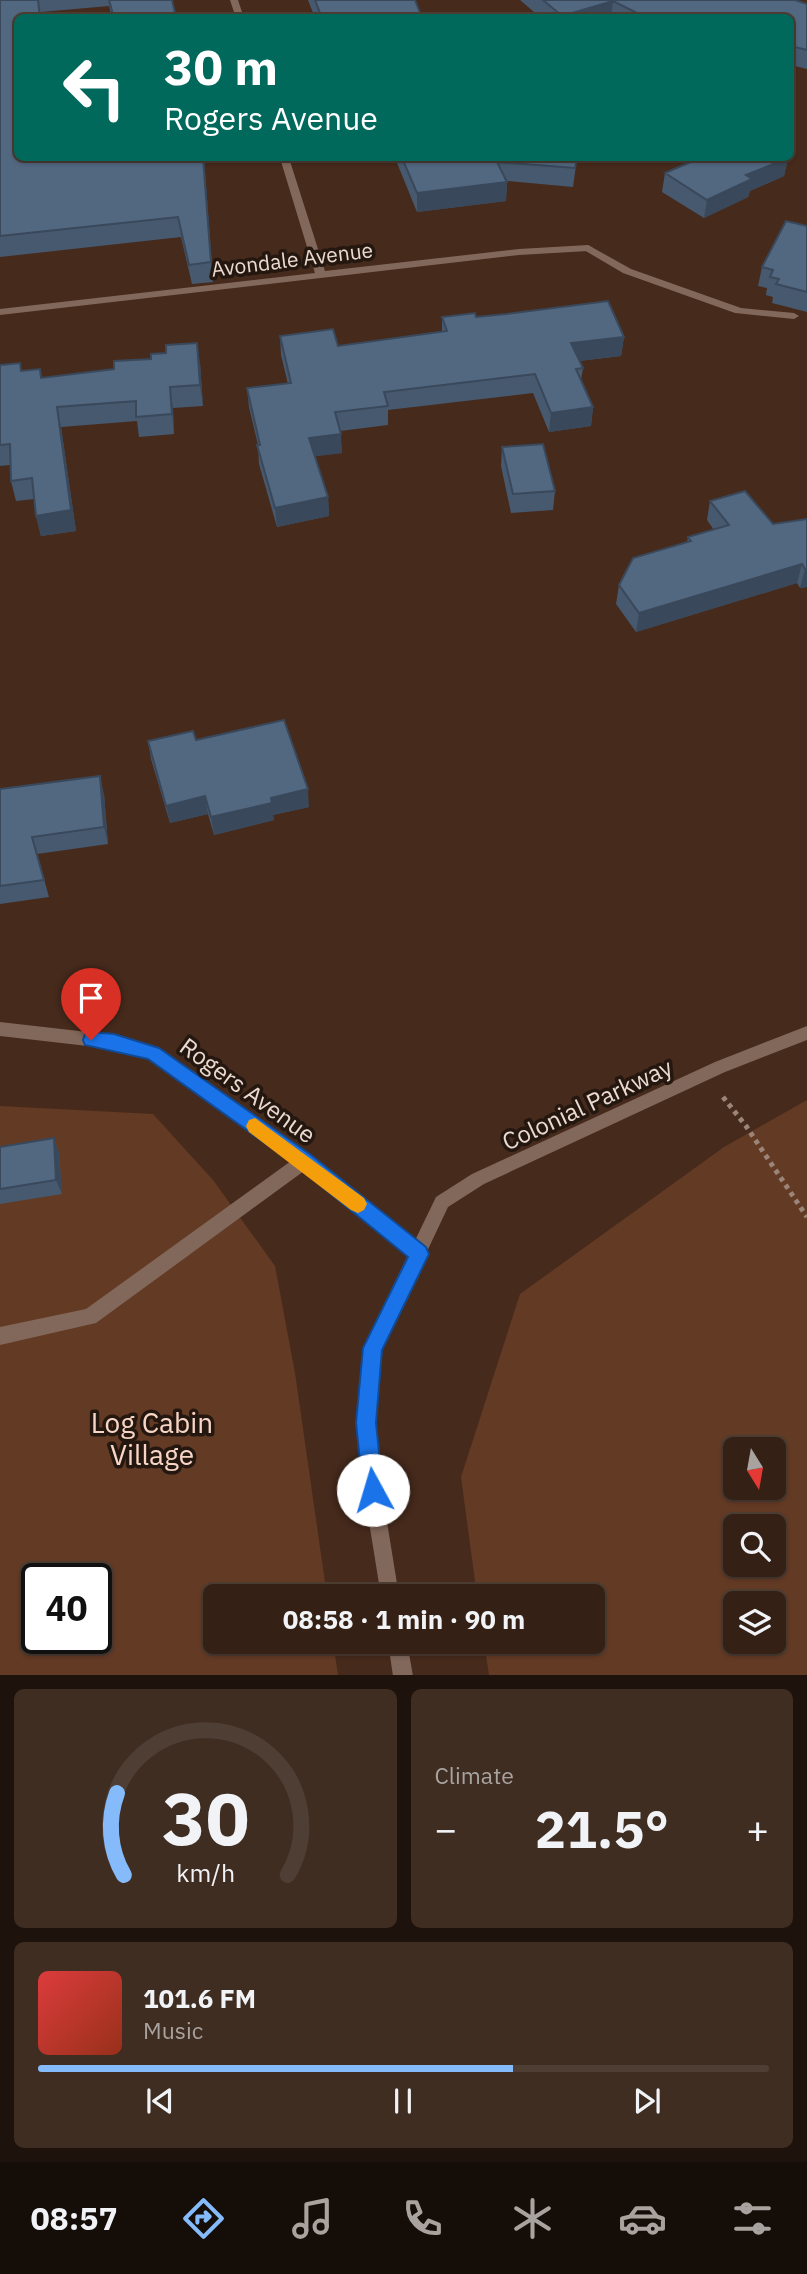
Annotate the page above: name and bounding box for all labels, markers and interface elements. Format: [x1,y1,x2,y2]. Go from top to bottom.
text: 30 m [164,35,278,98]
icon: left [49,42,140,133]
text: Rogers Avenue [164,97,378,139]
street label: Avondale Avenue [210,235,374,283]
pin [61,968,121,1040]
icon: arrive [72,979,110,1017]
street label: Rogers Avenue [174,1030,322,1150]
street label: Colonial Parkway [497,1051,677,1157]
park label: Log Cabin Village [91,1404,213,1473]
north arrow [723,1437,786,1500]
map controls [723,1437,786,1654]
position arrow [336,1453,410,1527]
button: search [723,1514,786,1577]
speed limit sign: 40 [21,1563,112,1654]
button: layers [723,1591,786,1654]
text: 08:58 · 1 min · 90 m [283,1602,525,1636]
text: Climate [435,1760,514,1790]
text: 30 [162,1770,249,1865]
text: 21.5° [535,1795,669,1862]
text: − [435,1804,457,1853]
text: + [746,1804,769,1853]
text: km/h [176,1855,235,1888]
text: 101.6 FM [143,1981,256,2015]
text: Music [143,2015,203,2045]
icon: previous [141,2082,179,2120]
icon: pause [384,2082,422,2120]
icon: next [628,2082,666,2120]
icon: directions [179,2194,228,2243]
icon: music [288,2194,337,2243]
icon: phone [398,2194,447,2243]
icon: climate [508,2194,557,2243]
icon: car [618,2194,667,2243]
icon: filters [728,2194,777,2243]
text: 08:57 [30,2197,118,2239]

